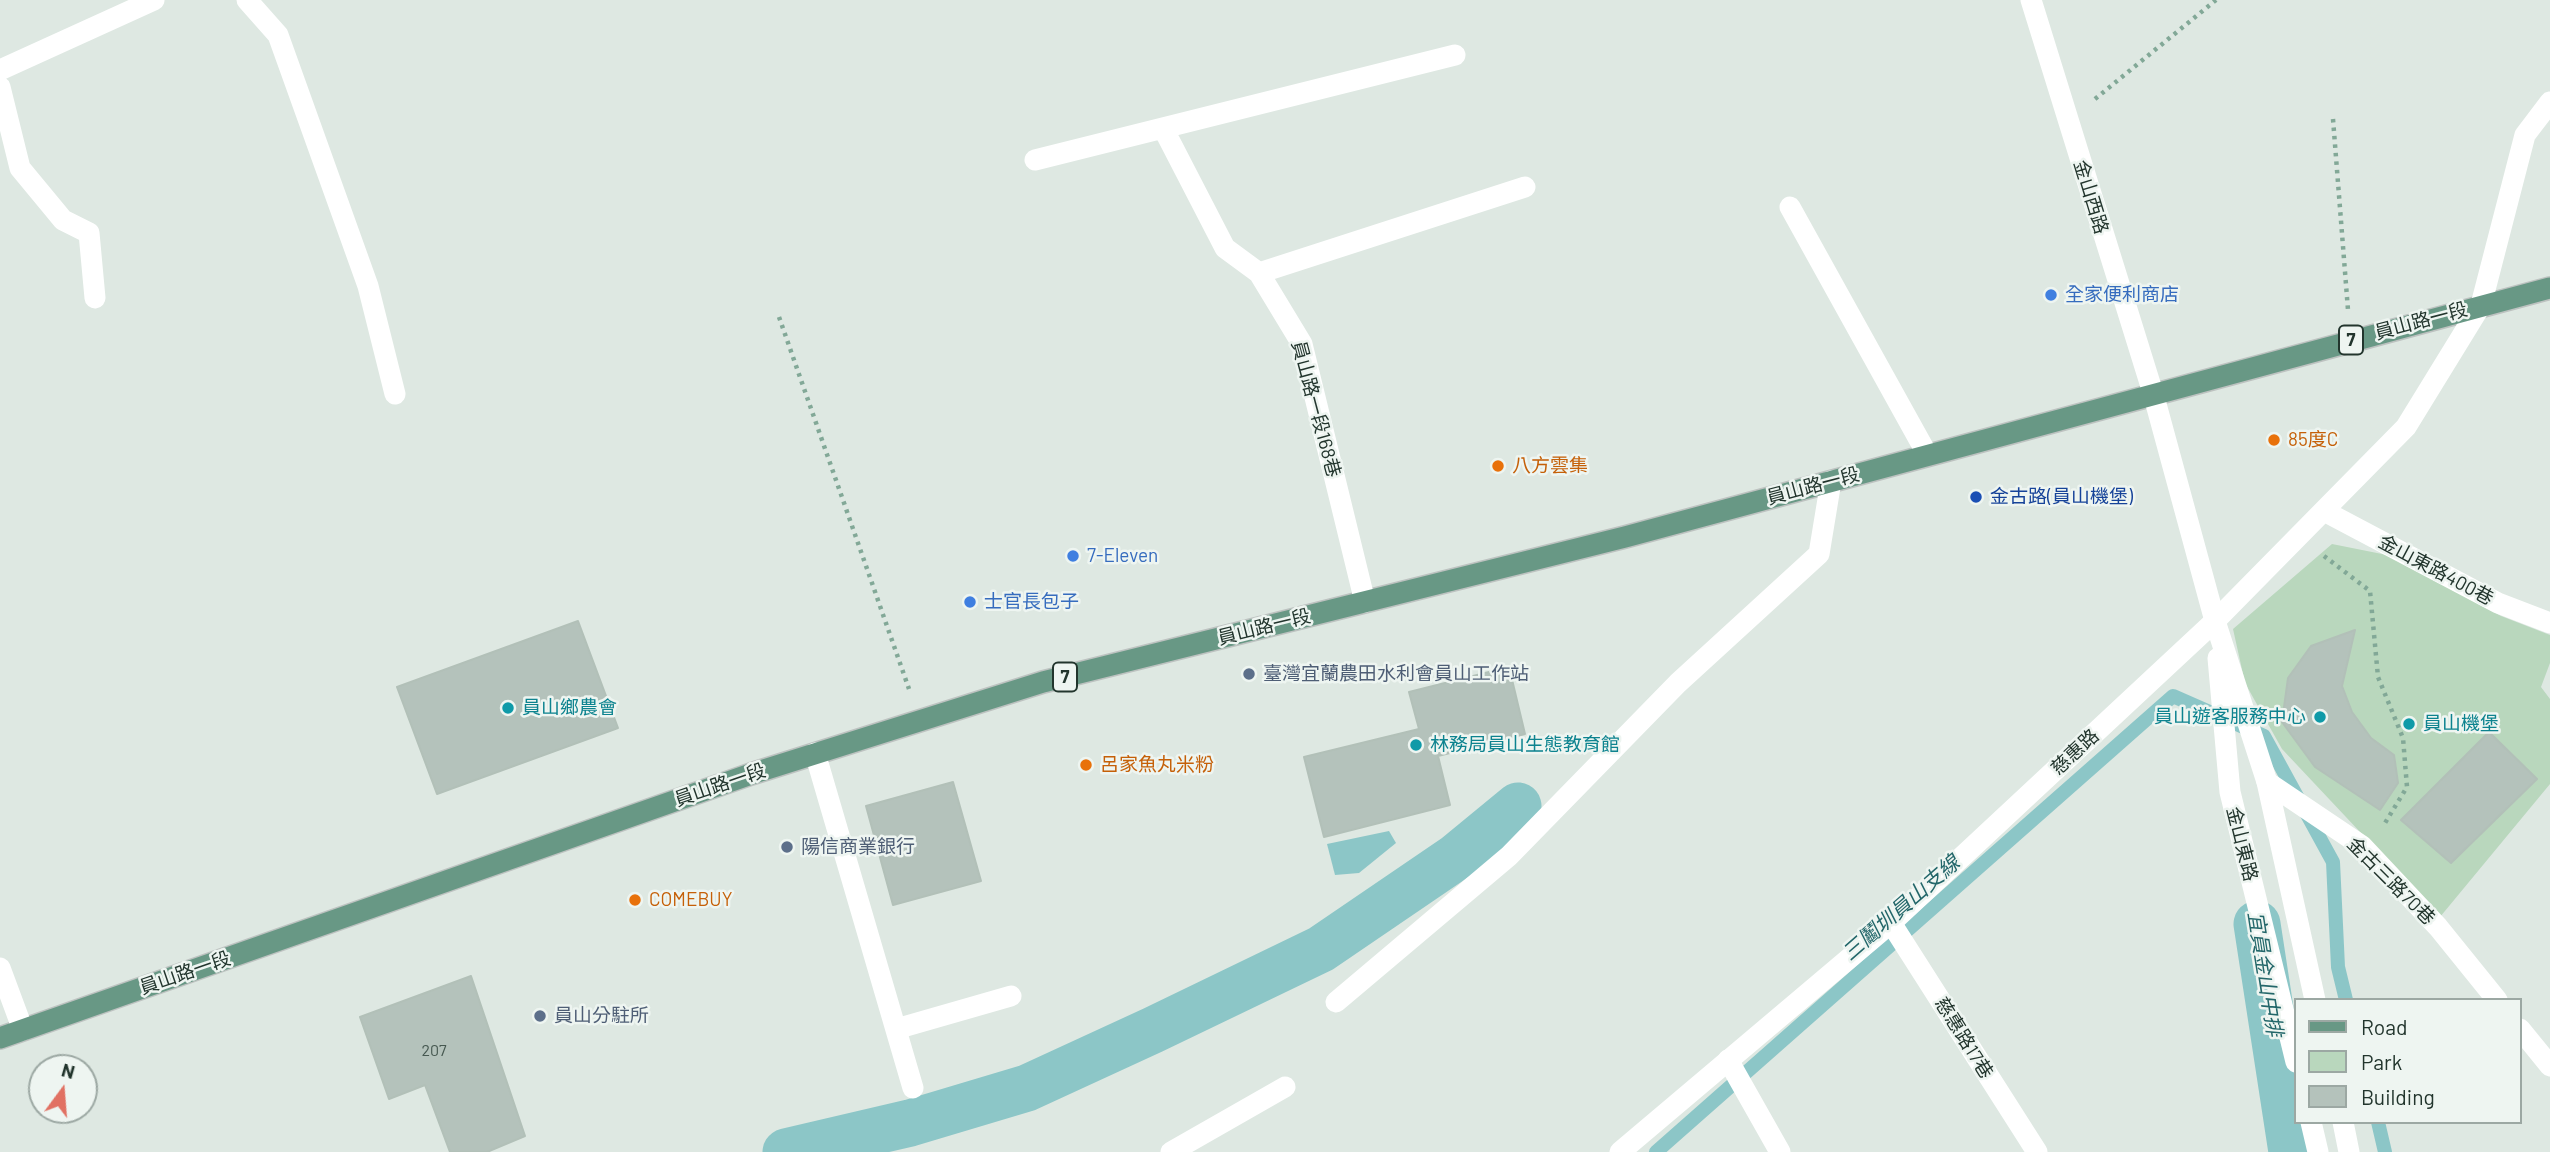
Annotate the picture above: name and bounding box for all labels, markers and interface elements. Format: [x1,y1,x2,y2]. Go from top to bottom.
street label: 金山西路 [2069,157,2113,237]
place label: 全家便利商店 [2065,284,2179,306]
marker: 全家便利商店 [2043,287,2059,303]
street label: 員山路一段 [2372,298,2470,344]
road number: 7 [2339,326,2363,354]
street label: 員山路一段168巷 [1287,338,1345,480]
place label: 85度C [2288,429,2338,451]
marker: 85度C [2266,432,2282,448]
place label: 八方雲集 [1512,455,1588,477]
marker: 八方雲集 [1490,458,1506,474]
street label: 員山路一段 [1764,463,1862,509]
place label: 金古路(員山機堡) [1990,486,2133,508]
marker: 金古路(員山機堡) [1968,489,1984,505]
street label: 金山東路400巷 [2375,530,2497,610]
place label: 7-Eleven [1087,545,1158,567]
marker: 7-Eleven [1065,548,1081,564]
place label: 士官長包子 [984,591,1079,613]
marker: 士官長包子 [962,594,978,610]
street label: 員山路一段 [1215,604,1313,650]
road number: 7 [1053,662,1077,692]
place label: 臺灣宜蘭農田水利會員山工作站 [1263,663,1529,685]
marker: 臺灣宜蘭農田水利會員山工作站 [1241,666,1257,682]
place label: 員山鄉農會 [522,697,617,719]
marker: 員山鄉農會 [500,700,516,716]
place label: 員山遊客服務中心 [2154,706,2306,728]
marker: 員山遊客服務中心 [2312,709,2328,725]
place label: 員山機堡 [2423,713,2499,735]
marker: 員山機堡 [2401,716,2417,732]
street label: 慈惠路 [2046,724,2104,780]
place label: 林務局員山生態教育館 [1430,734,1620,756]
marker: 林務局員山生態教育館 [1408,737,1424,753]
place label: 呂家魚丸米粉 [1100,754,1214,776]
marker: 呂家魚丸米粉 [1078,757,1094,773]
street label: 員山路一段 [671,759,769,811]
street label: 金山東路 [2222,804,2262,884]
street label: 金古三路70巷 [2342,832,2440,930]
place label: 陽信商業銀行 [801,836,915,858]
marker: 陽信商業銀行 [779,839,795,855]
water label: 三鬮圳員山支線 [1837,850,1965,966]
place label: COMEBUY [649,889,732,911]
marker: COMEBUY [627,892,643,908]
water label: 宜員金山中排 [2243,910,2287,1038]
street label: 員山路一段 [136,947,234,999]
street label: 慈惠路17巷 [1930,993,1998,1083]
legend [2294,998,2522,1124]
place label: 員山分駐所 [554,1005,649,1027]
marker: 員山分駐所 [532,1008,548,1024]
text: Road [2361,1014,2407,1039]
house number: 207 [421,1041,447,1061]
text: Park [2361,1049,2402,1074]
north arrow [28,1054,98,1124]
text: N [59,1057,78,1083]
text: Building [2361,1084,2435,1109]

